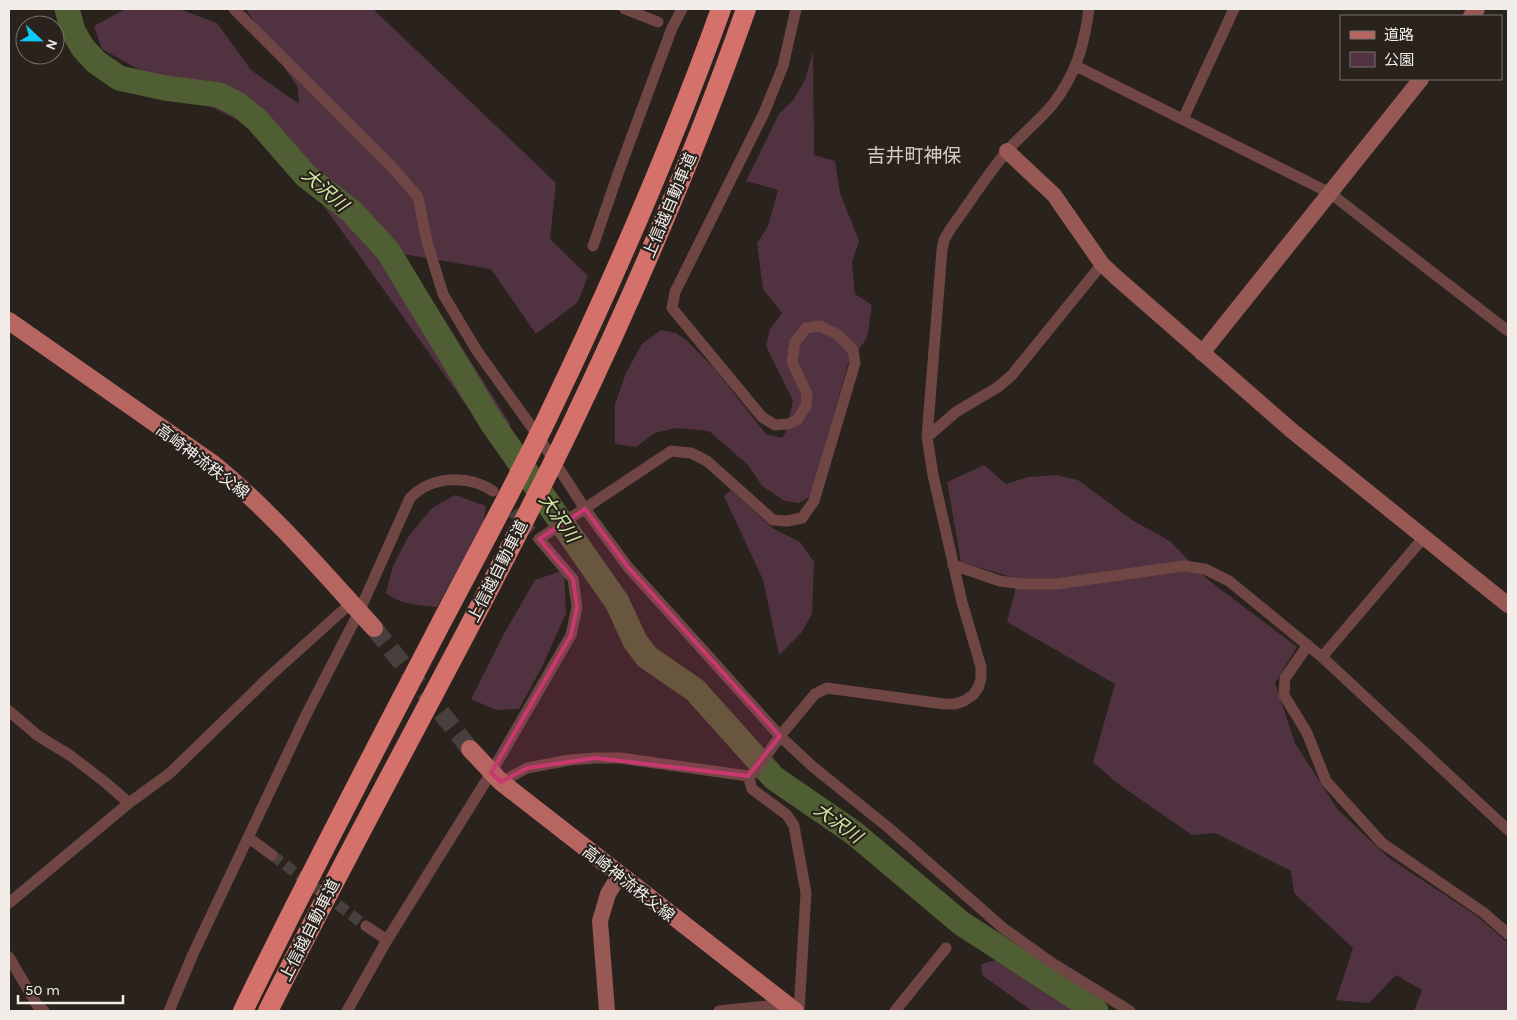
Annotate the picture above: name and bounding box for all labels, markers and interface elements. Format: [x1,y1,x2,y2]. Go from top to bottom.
north arrow [15,15,65,65]
legend [1340,15,1502,80]
text: 道路 [1384,26,1414,44]
text: N [42,37,61,53]
text: 公園 [1384,51,1414,69]
district label: 吉井町神保 [866,145,962,167]
street label: 上信越自動車道 [639,150,700,260]
water label: 大沢川 [297,164,354,217]
street label: 高崎神流秩父線 [152,420,253,503]
water label: 大沢川 [535,490,585,548]
street label: 上信越自動車道 [464,517,531,625]
water label: 大沢川 [810,798,868,849]
street label: 高崎神流秩父線 [579,841,679,925]
street label: 上信越自動車道 [276,876,343,984]
scale bar [18,972,122,1004]
text: 50 m [25,981,60,999]

